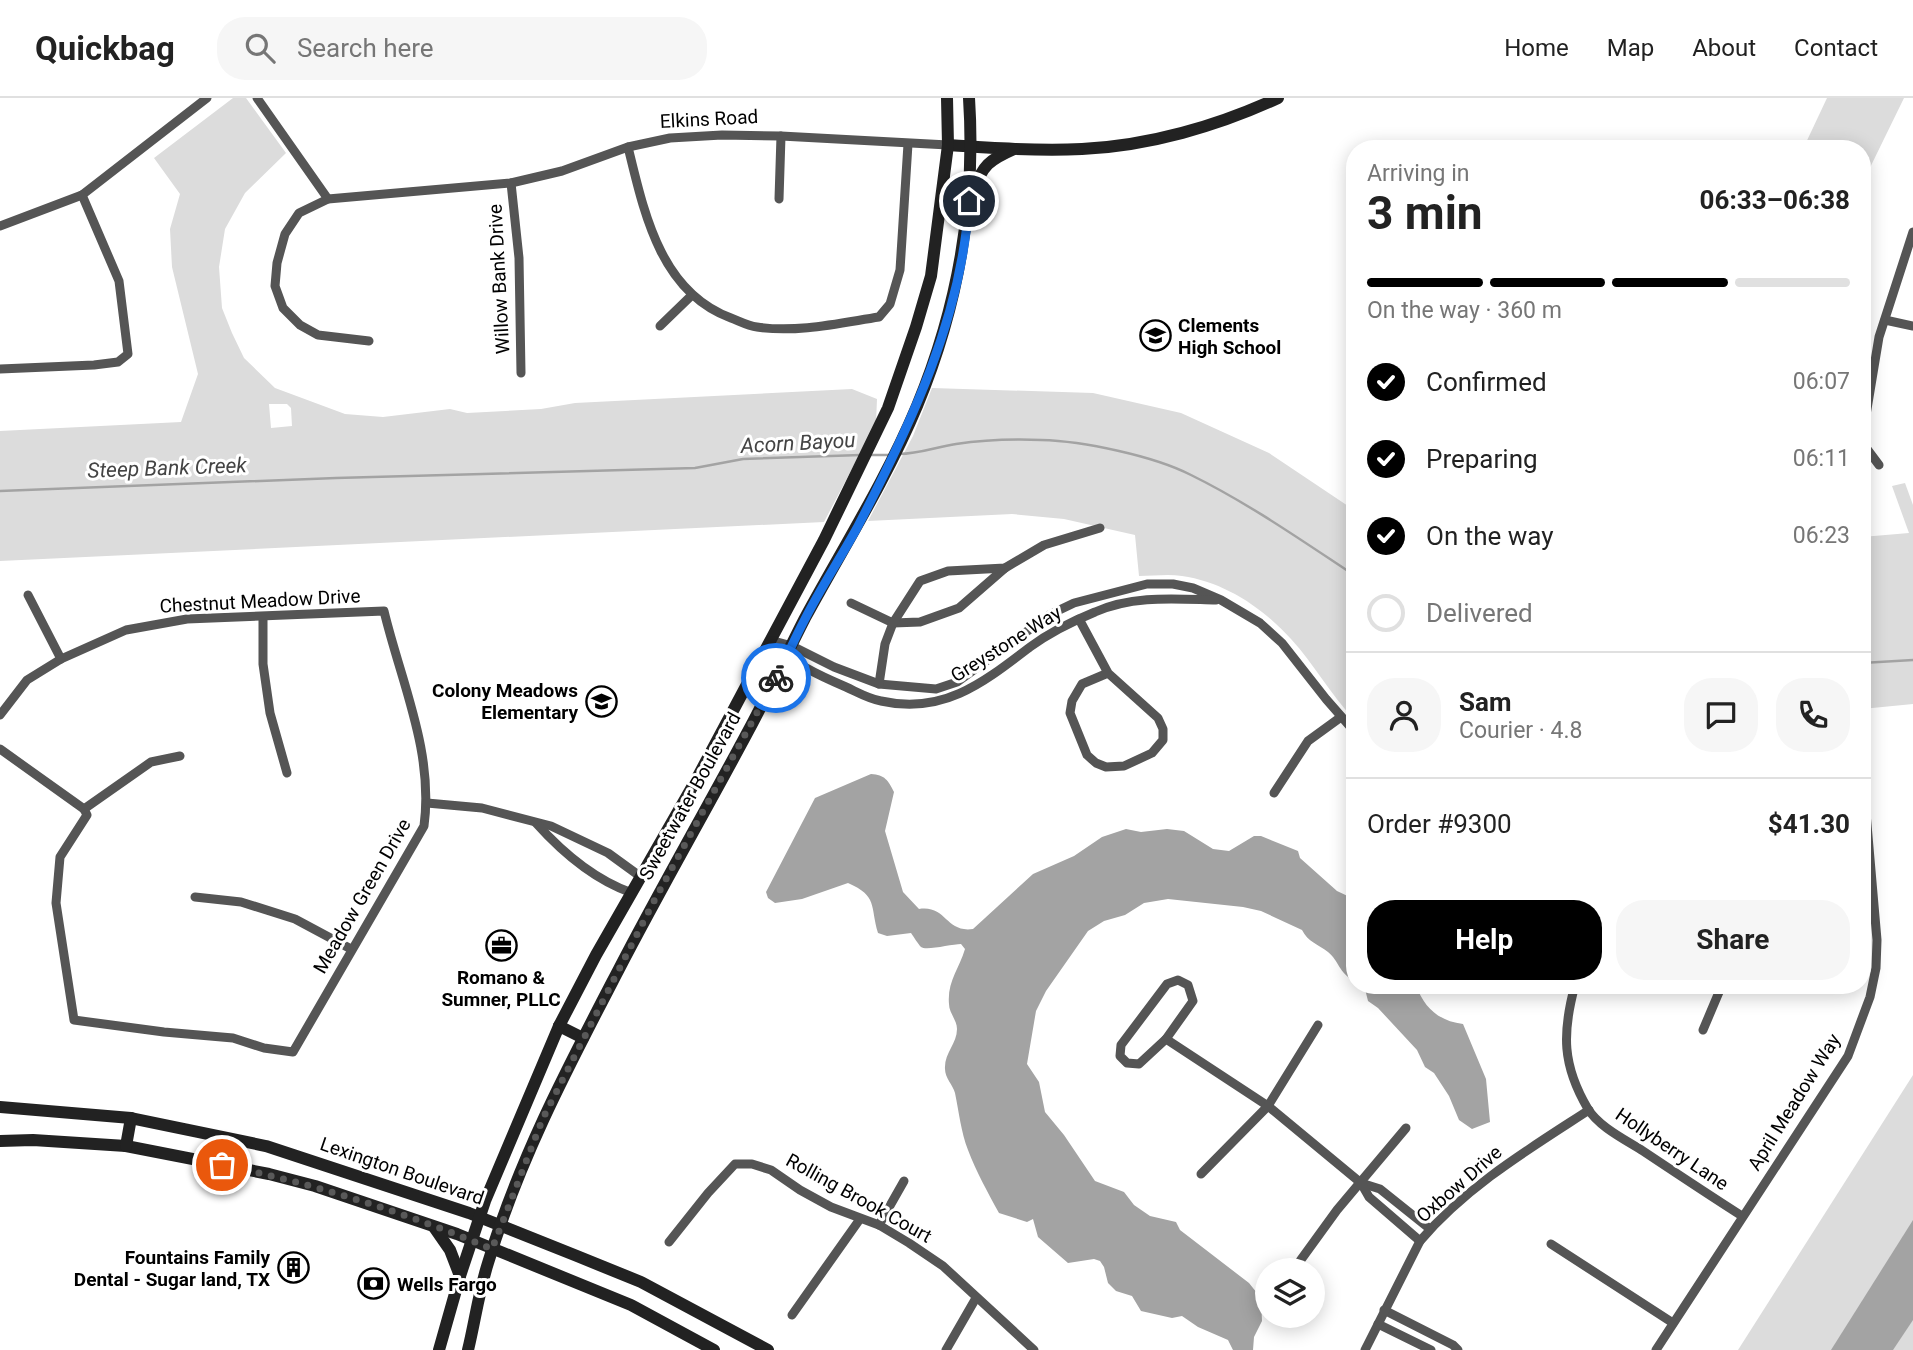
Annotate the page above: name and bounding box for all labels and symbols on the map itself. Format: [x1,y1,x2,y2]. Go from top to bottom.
street label: Elkins Road [659,105,759,133]
pin [939,171,999,231]
street label: Willow Bank Drive [484,203,514,355]
place label: Clements High School [1178,314,1281,359]
school or university icon: Clements High School [1138,319,1172,353]
water label: Acorn Bayou [739,428,856,458]
water label: Steep Bank Creek [87,453,248,483]
street label: Chestnut Meadow Drive [159,584,361,618]
street label: Greystone Way [947,601,1065,687]
courier [741,643,811,713]
place label: Colony Meadows Elementary [432,679,578,724]
school or university icon: Colony Meadows Elementary [584,684,618,718]
street label: Sweetwater Boulevard [634,708,746,884]
street label: Meadow Green Drive [308,815,416,977]
office icon: Romano & Sumner, PLLC [484,929,518,963]
place label: Romano & Sumner, PLLC [441,966,561,1011]
street label: April Meadow Way [1743,1029,1845,1175]
street label: Hollyberry Lane [1611,1103,1733,1195]
street label: Lexington Boulevard [317,1132,487,1210]
pin [192,1135,252,1195]
street label: Oxbow Drive [1412,1141,1506,1227]
street label: Rolling Brook Court [782,1148,936,1248]
place label: Fountains Family Dental - Sugar land, TX [74,1246,270,1291]
building icon: Fountains Family Dental - Sugar land, TX [276,1251,310,1285]
bank icon: Wells Fargo [357,1267,391,1301]
place label: Wells Fargo [397,1273,497,1296]

